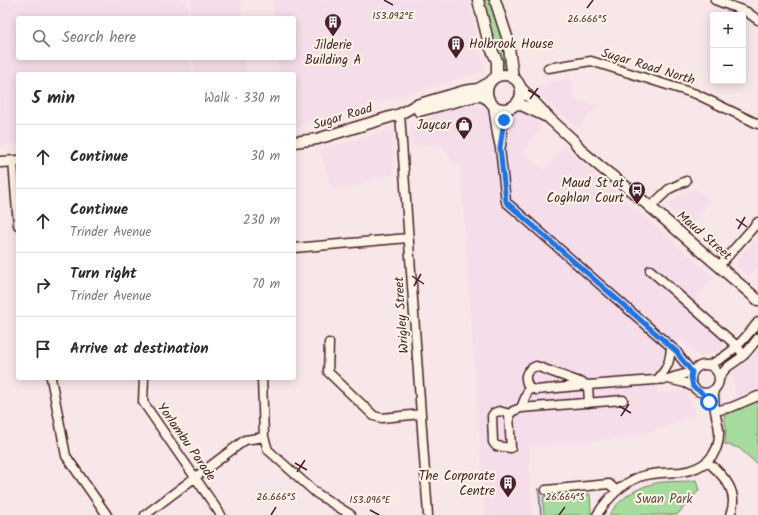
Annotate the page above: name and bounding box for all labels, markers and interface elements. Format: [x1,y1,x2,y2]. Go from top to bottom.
text: 153.092°E [372,8,415,24]
text: 26.666°S [567,11,607,27]
building icon: Jilderie Building A [323,12,343,37]
map controls [710,12,746,84]
button: + [710,12,746,48]
search box [16,16,296,60]
text: Search here [62,26,136,50]
icon: search [30,27,52,49]
building icon: Holbrook House [446,34,466,59]
place label: Holbrook House [469,34,553,55]
place label: Jilderie Building A [305,35,361,71]
street label: Sugar Road North [598,43,698,91]
button: − [710,48,746,84]
text: 5 min [32,85,75,112]
text: Walk · 330 m [204,88,280,109]
street label: Sugar Road [311,98,376,136]
route end [495,111,513,129]
place label: Jaycar [417,115,452,136]
shop icon: Jaycar [454,115,474,140]
text: Continue [70,145,128,169]
icon: ahead [32,146,54,168]
text: 30 m [251,146,280,167]
place label: Maud St at Coghlan Court [546,173,625,209]
bus stop icon: Maud St at Coghlan Court [627,180,647,205]
text: Continue [70,198,128,222]
street label: Maud Street [672,206,737,267]
icon: ahead [32,210,54,232]
text: 230 m [243,210,280,231]
text: Trinder Avenue [70,222,151,243]
text: Turn right [70,262,137,286]
icon: right [32,274,54,296]
text: 70 m [252,274,280,295]
street label: Wrigley Street [389,275,415,354]
text: Trinder Avenue [70,286,151,307]
text: Arrive at destination [70,337,209,361]
icon: arrive [32,338,54,360]
route start [700,393,718,411]
street label: Yorlambu Parade [151,399,221,486]
place label: The Corporate Centre [419,466,495,502]
building icon: The Corporate Centre [498,473,518,498]
text: 26.666°S [256,489,296,505]
text: 26.664°S [545,489,585,505]
park label: Swan Park [635,489,694,510]
text: 153.096°E [349,492,392,508]

